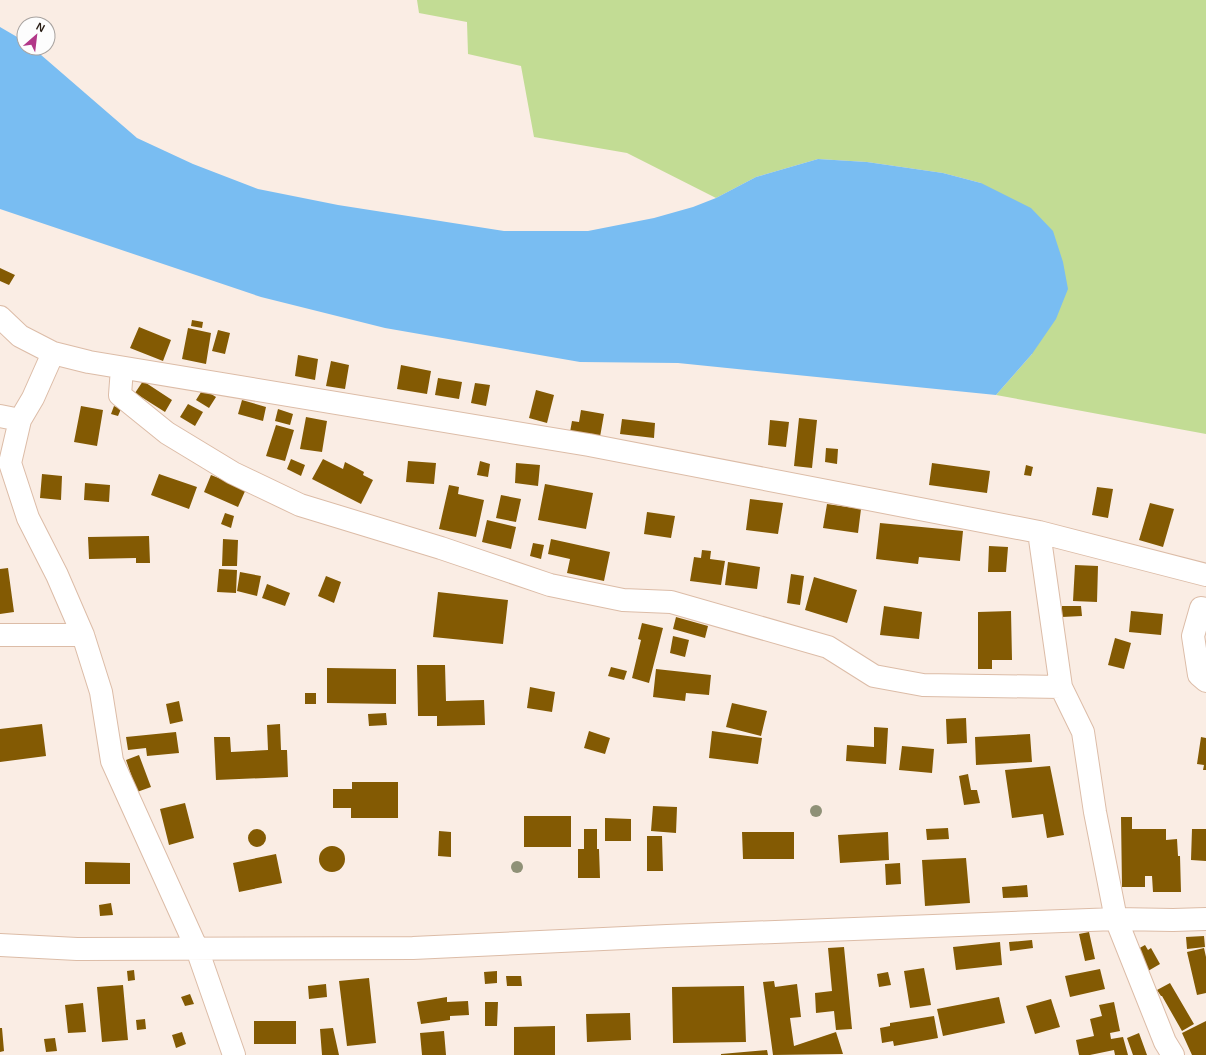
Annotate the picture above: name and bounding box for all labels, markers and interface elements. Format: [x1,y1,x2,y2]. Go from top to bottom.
north arrow [16,16,56,56]
text: N [34,20,47,34]

